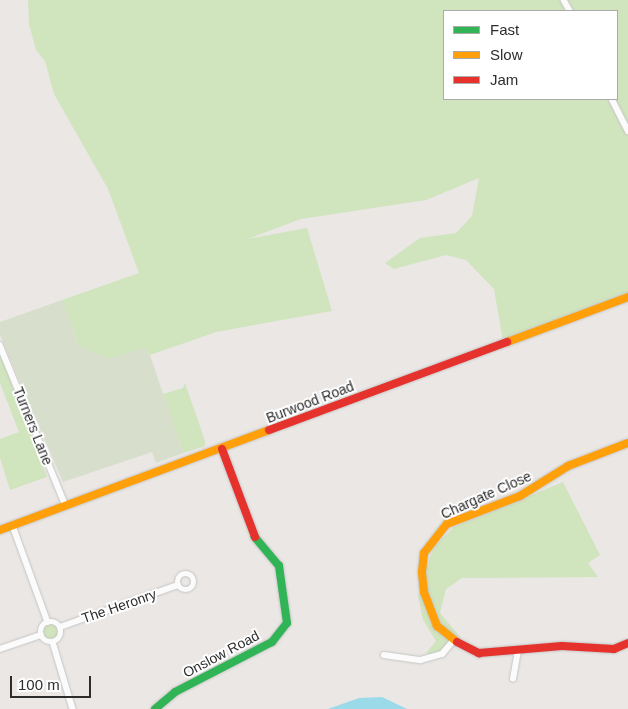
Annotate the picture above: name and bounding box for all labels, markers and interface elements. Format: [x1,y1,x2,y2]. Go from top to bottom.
legend [443,10,618,100]
text: Fast [490,21,519,38]
text: Slow [490,46,523,63]
text: Jam [490,71,518,88]
street label: Burwood Road [264,378,356,426]
street label: Turners Lane [10,384,56,468]
street label: Chargate Close [438,468,534,522]
street label: The Heronry [79,585,159,627]
street label: Onslow Road [180,627,262,681]
scale bar [12,666,94,698]
text: 100 m [18,676,60,693]

